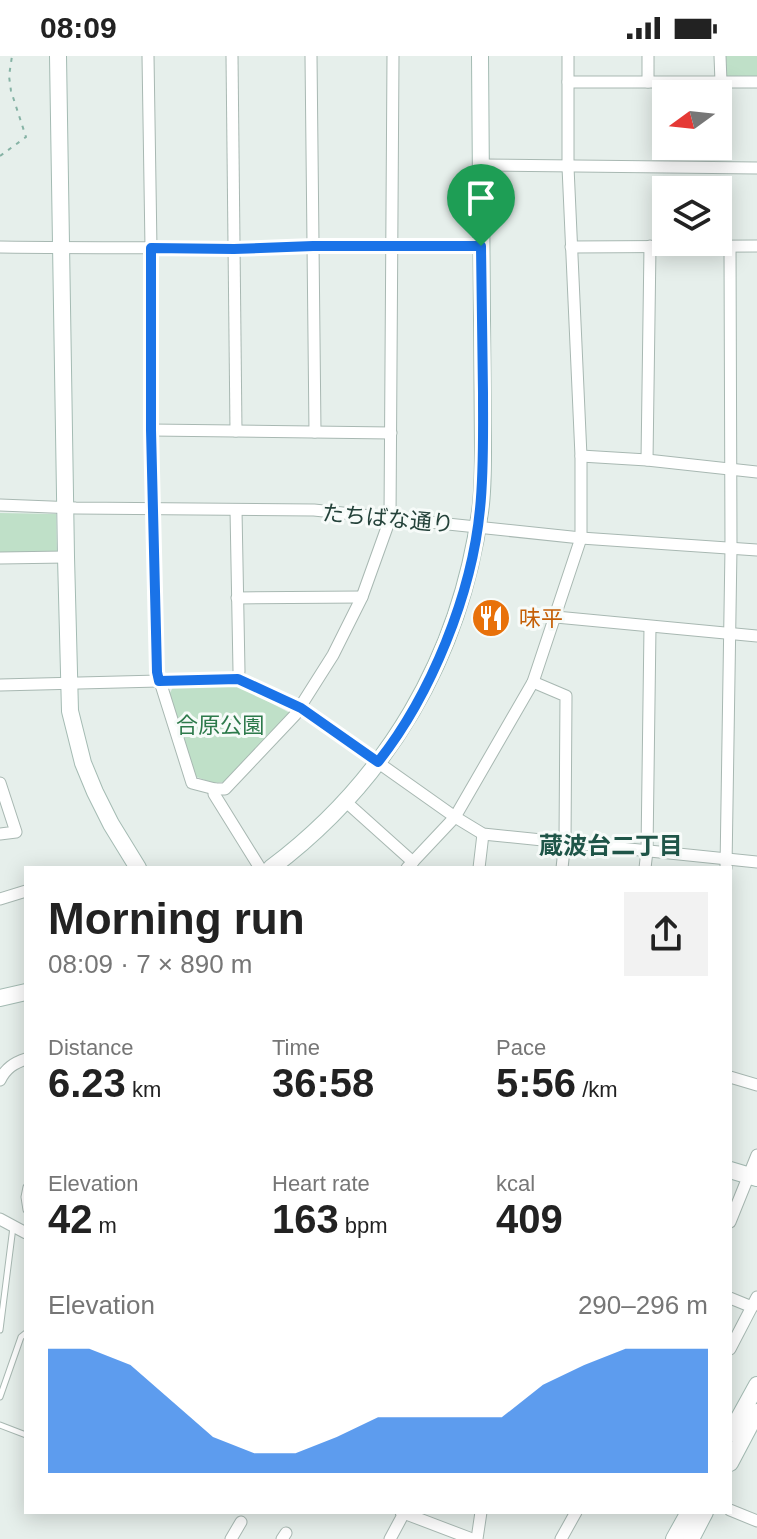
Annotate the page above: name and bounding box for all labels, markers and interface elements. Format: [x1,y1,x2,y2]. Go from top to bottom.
text: 08:09 [40,11,117,44]
north arrow [652,80,732,160]
map controls [652,80,732,256]
pin [447,164,515,246]
icon: arrive [459,176,503,220]
button: layers [652,176,732,256]
street label: たちばな通り [321,500,455,537]
restaurant icon: 味平 [470,597,512,639]
place label: 味平 [519,606,563,631]
park label: 合原公園 [176,713,264,738]
district label: 蔵波台二丁目 [539,832,683,859]
button: share [624,892,708,976]
text: Morning run [48,894,305,943]
text: 08:09 · 7 × 890 m [48,949,253,979]
text: Distance [48,1035,134,1060]
text: Time [272,1035,320,1060]
text: Pace [496,1035,546,1060]
text: 6.23 [48,1061,126,1105]
text: 36:58 [272,1061,374,1105]
text: 5:56 [496,1061,576,1105]
text: km [126,1077,161,1102]
text: /km [576,1077,618,1102]
text: Elevation [48,1171,139,1196]
text: Heart rate [272,1171,370,1196]
text: kcal [496,1171,535,1196]
text: 42 [48,1197,93,1241]
text: 163 [272,1197,339,1241]
text: 409 [496,1197,563,1241]
text: m [93,1213,117,1238]
text: bpm [339,1213,388,1238]
text: Elevation [48,1290,155,1320]
text: 290–296 m [578,1290,708,1320]

